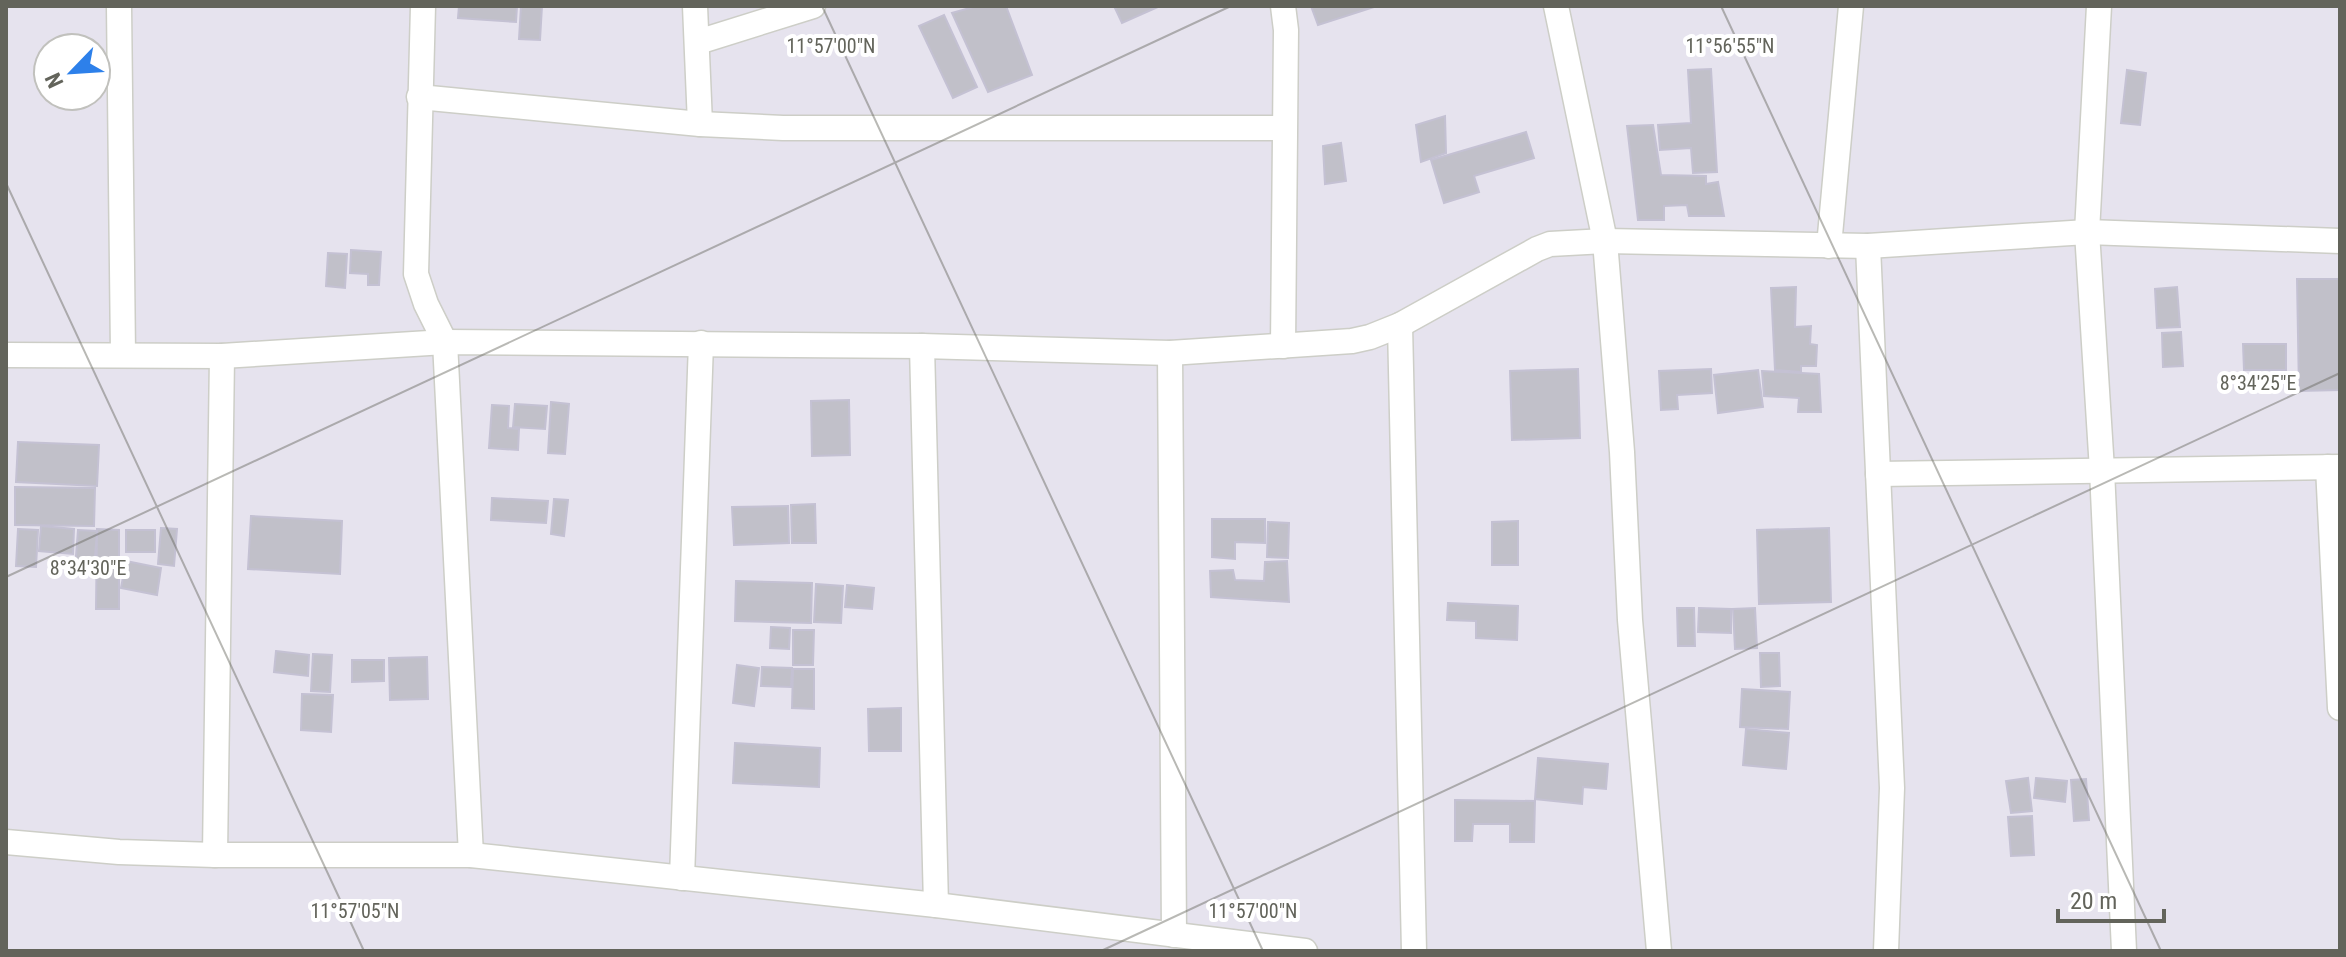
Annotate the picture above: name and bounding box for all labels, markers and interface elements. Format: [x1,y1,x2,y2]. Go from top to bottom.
north arrow [32,32,112,112]
text: 11°57'00"N [786,34,876,58]
text: 11°56'55"N [1685,34,1775,58]
text: N [40,69,69,92]
text: 8°34'25"E [2220,371,2296,395]
text: 8°34'30"E [50,556,126,580]
scale bar [2058,873,2164,923]
text: 20 m [2070,887,2117,915]
text: 11°57'05"N [310,899,400,923]
text: 11°57'00"N [1208,899,1298,923]

